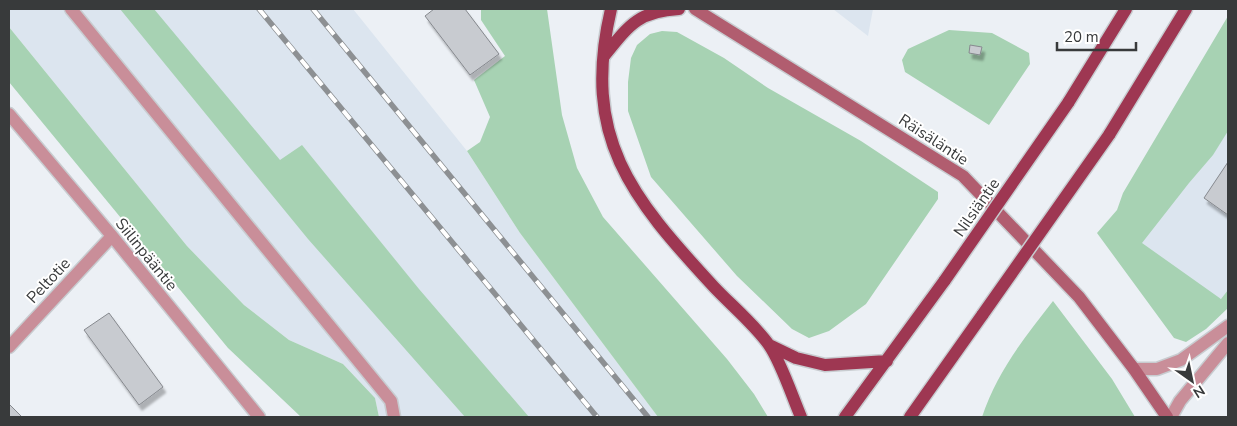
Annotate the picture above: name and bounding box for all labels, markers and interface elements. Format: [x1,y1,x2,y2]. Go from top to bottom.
scale bar [1057,20,1136,52]
text: 20 m [1064,27,1099,47]
street label: Räisäläntie [894,109,973,171]
street label: Nilsiäntie [949,174,1005,241]
street label: Siilinpääntie [110,214,182,296]
street label: Peltotie [22,253,76,308]
north arrow [1167,356,1217,406]
text: N [1189,381,1208,402]

